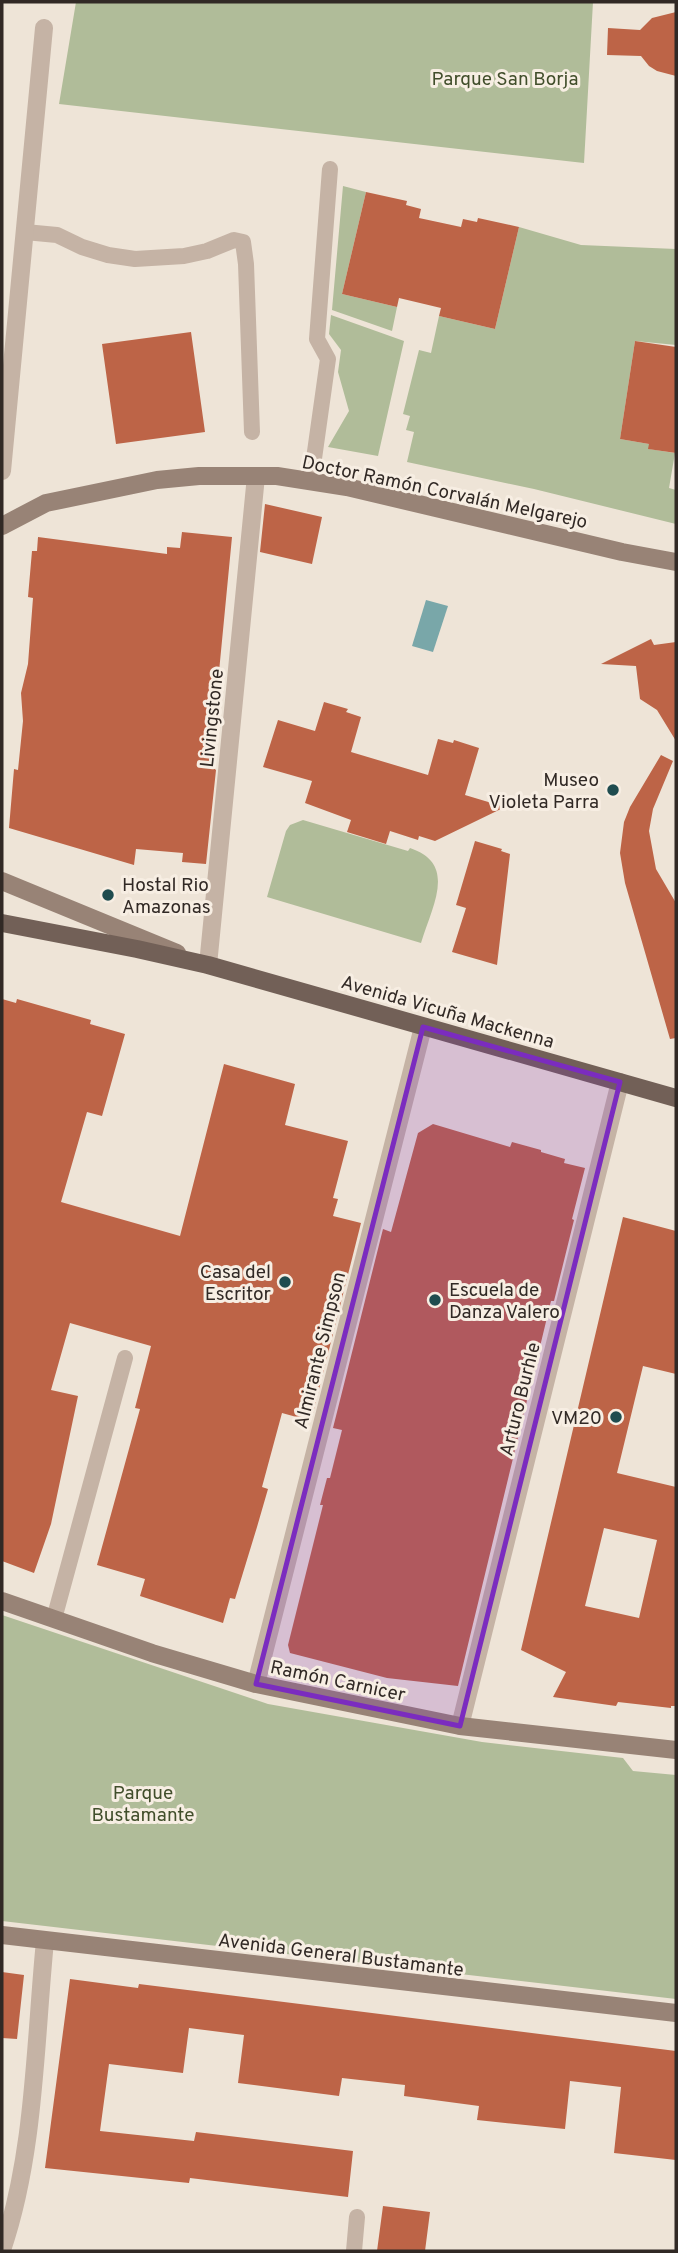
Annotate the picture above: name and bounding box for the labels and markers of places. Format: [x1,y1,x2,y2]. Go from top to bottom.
place label: Museo Violeta Parra [489,769,599,815]
marker: Museo Violeta Parra [605,782,621,798]
place label: Hostal Rio Amazonas [122,874,211,920]
marker: Hostal Rio Amazonas [100,887,116,903]
place label: Casa del Escritor [200,1261,272,1307]
marker: Casa del Escritor [277,1274,293,1290]
place label: Escuela de Danza Valero [449,1279,560,1325]
marker: Escuela de Danza Valero [427,1292,443,1308]
place label: VM20 [551,1407,602,1431]
marker: VM20 [608,1409,624,1425]

